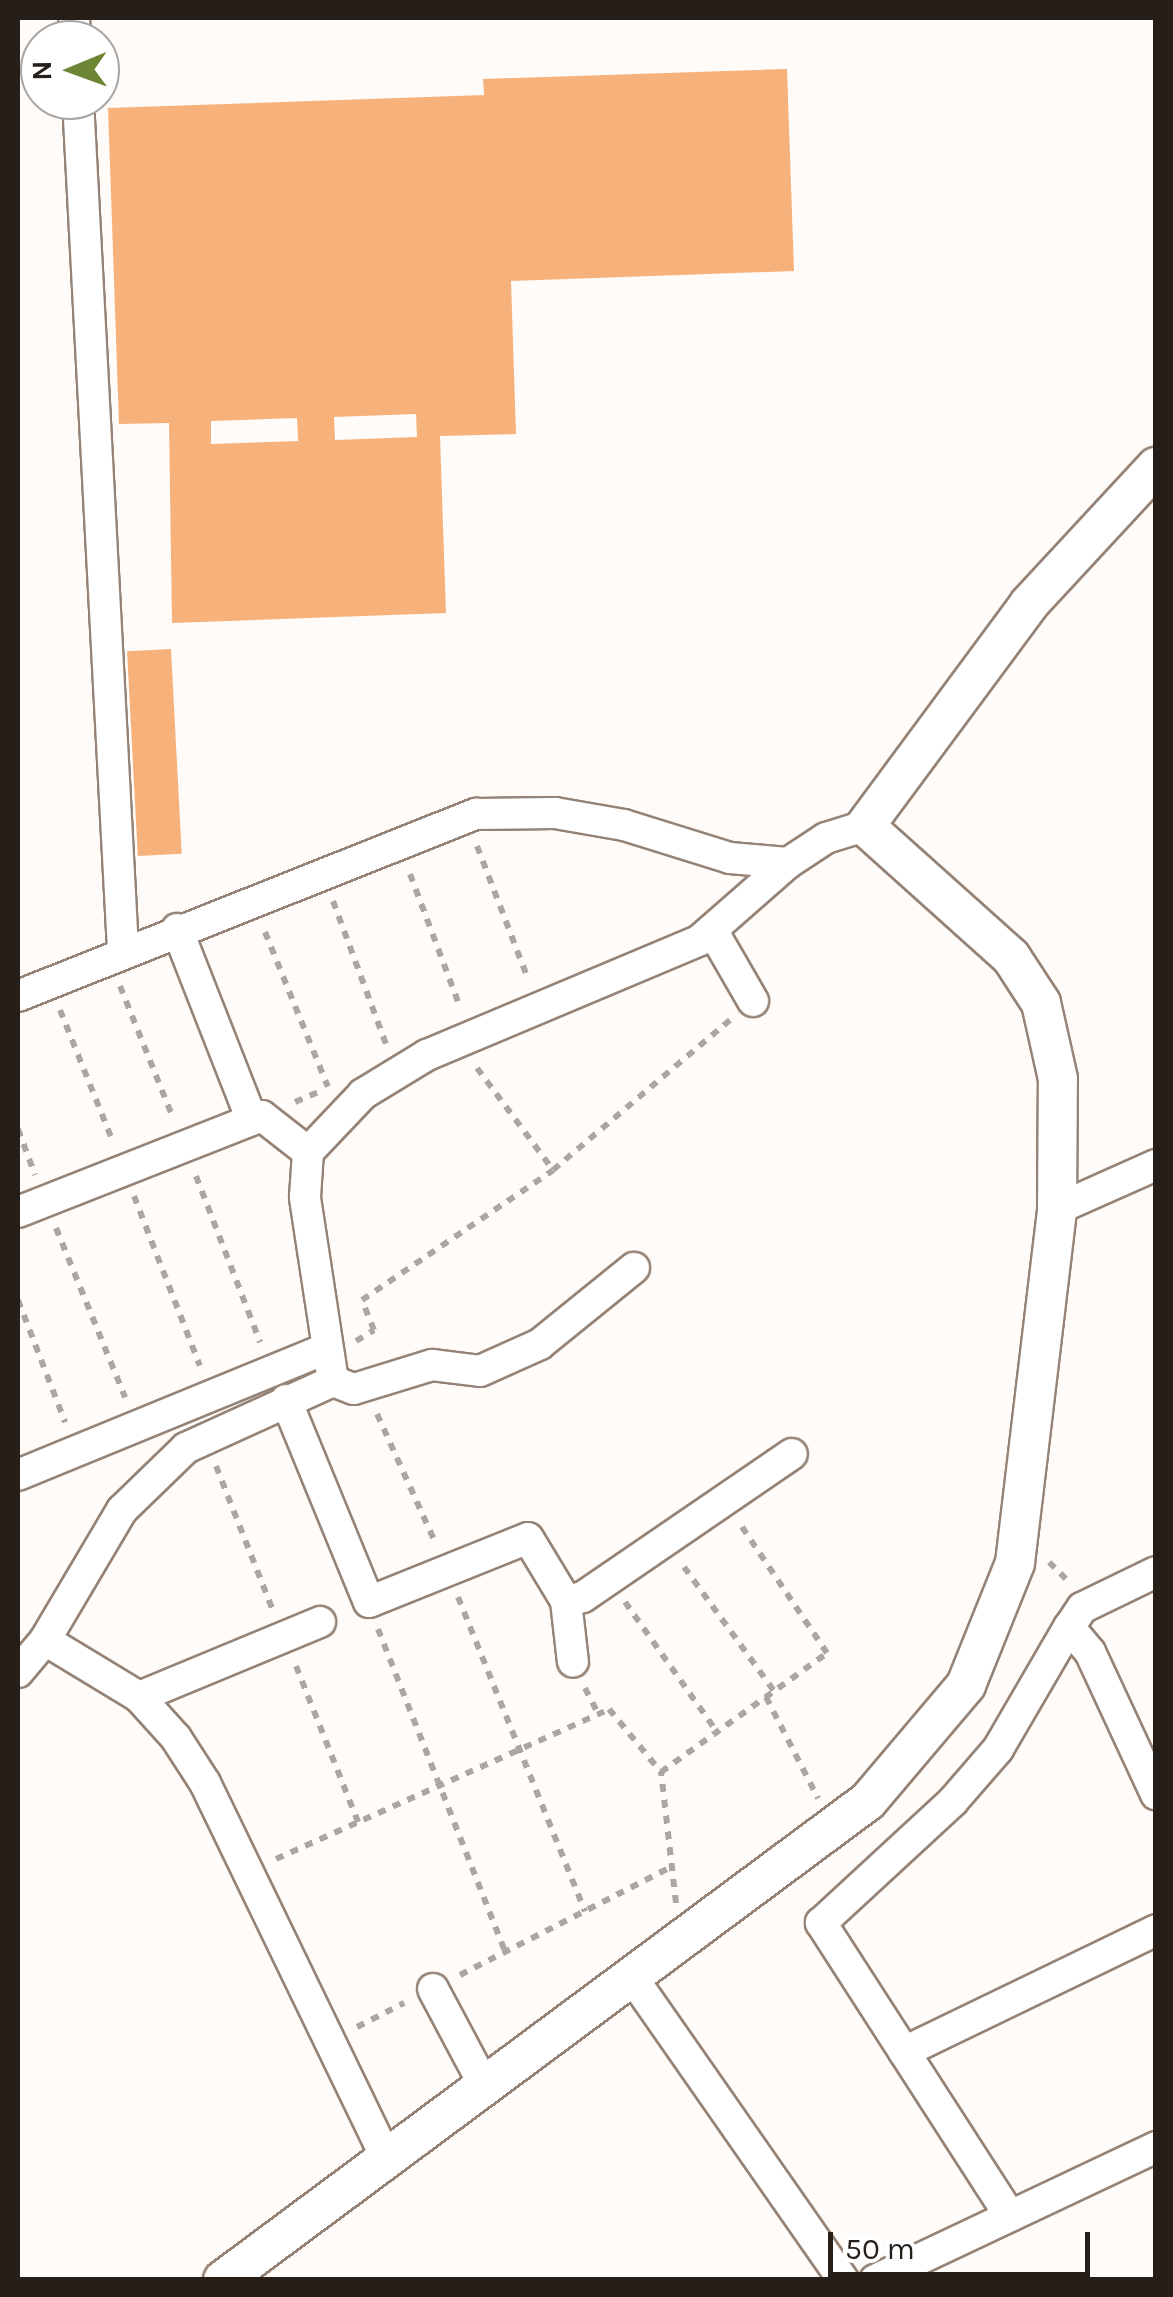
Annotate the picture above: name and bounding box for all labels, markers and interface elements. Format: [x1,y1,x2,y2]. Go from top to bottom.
north arrow [20,20,120,120]
text: N [25,60,58,81]
scale bar [833,2212,1096,2274]
text: 50 m [845,2231,915,2267]

